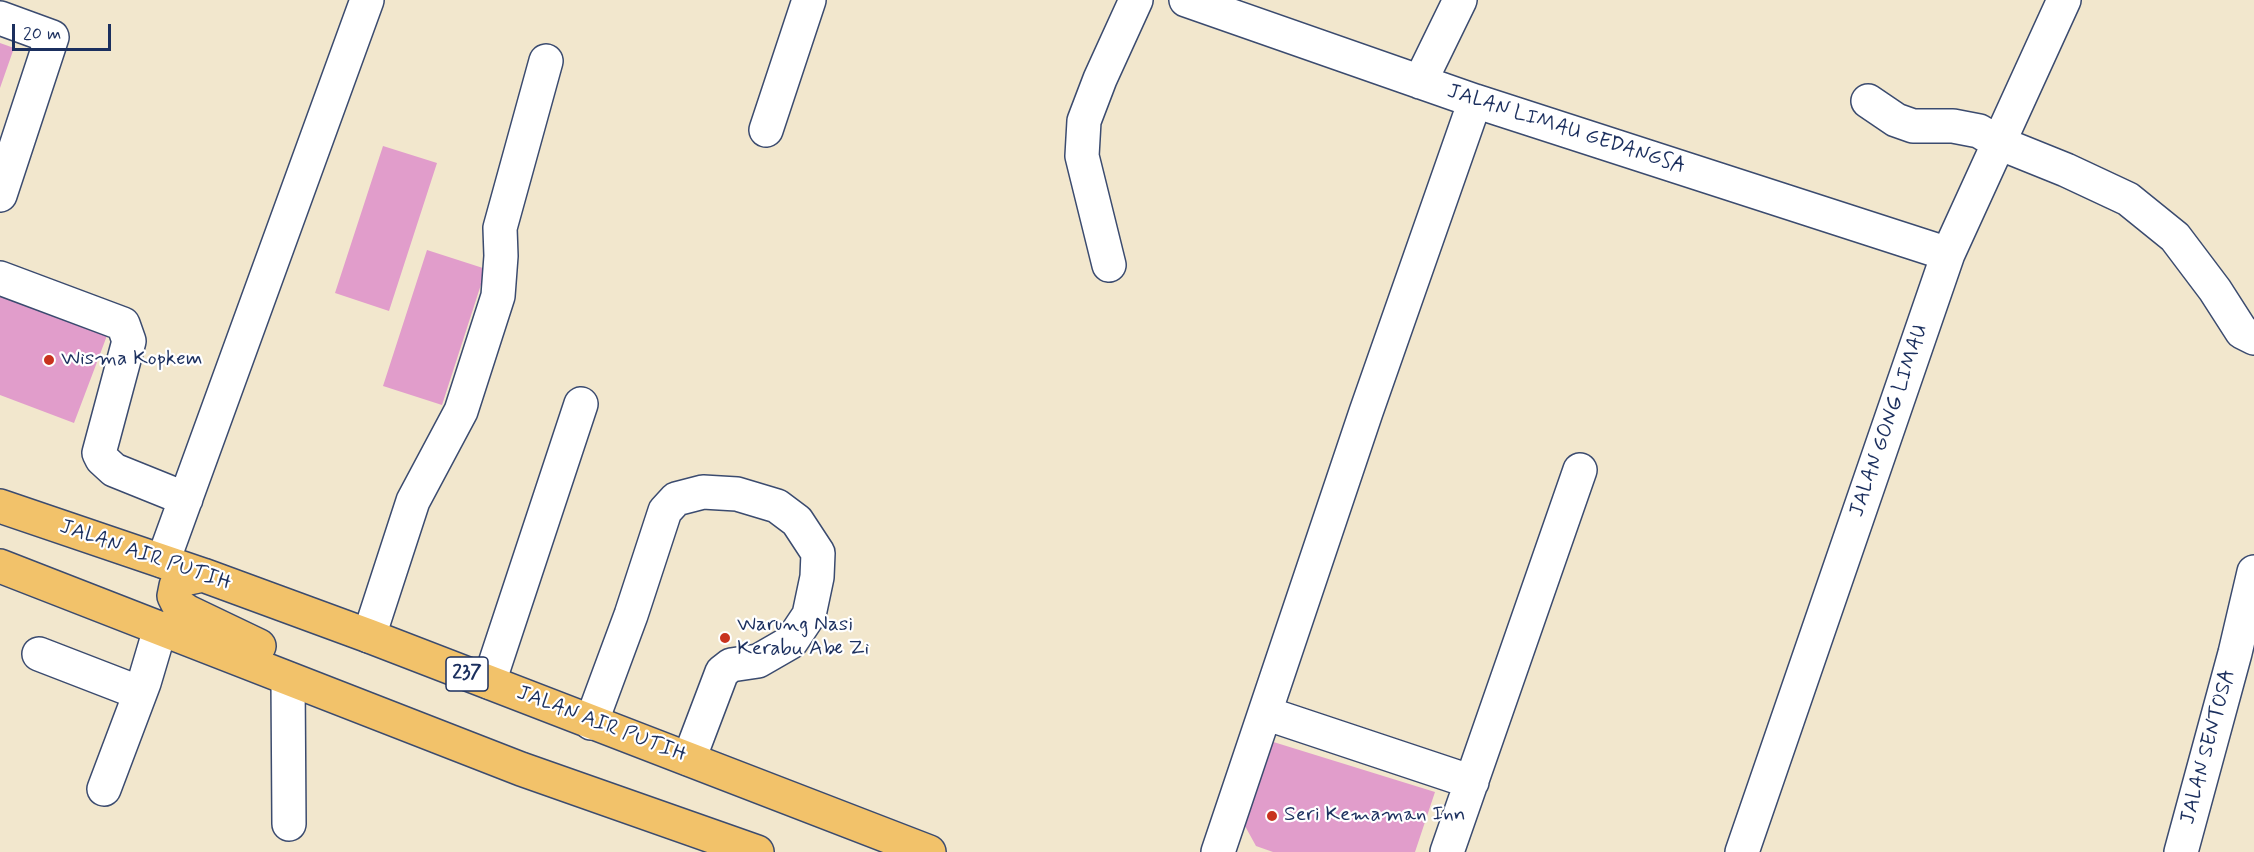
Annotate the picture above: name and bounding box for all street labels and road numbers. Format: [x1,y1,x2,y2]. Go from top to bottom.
street label: JALAN LIMAU GEDANGSA [1444,80,1688,180]
street label: JALAN GONG LIMAU [1845,322,1935,520]
street label: JALAN AIR PUTIH [56,515,234,597]
road number: 237 [446,657,488,691]
street label: JALAN SENTOSA [2176,667,2242,827]
street label: JALAN AIR PUTIH [513,681,689,769]

